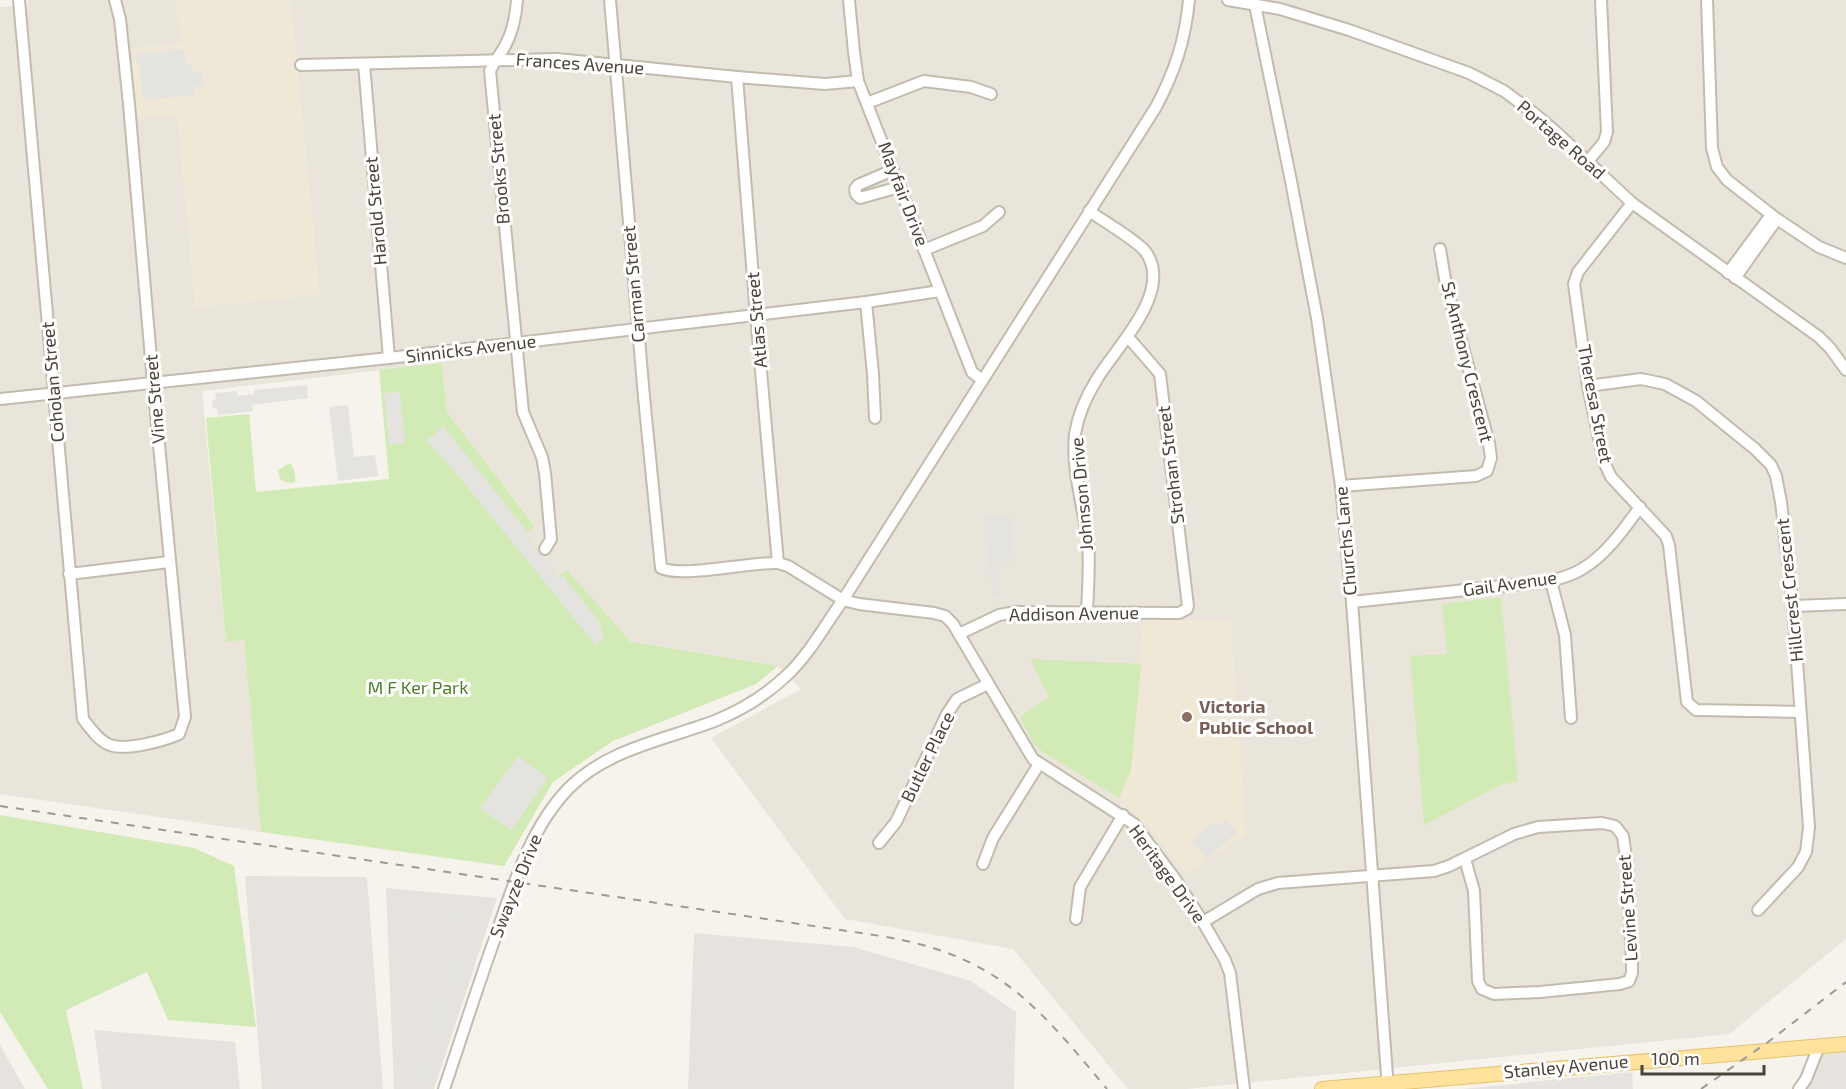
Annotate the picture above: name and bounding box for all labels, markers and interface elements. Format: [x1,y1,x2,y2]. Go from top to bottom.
street label: Frances Avenue [515,48,645,78]
street label: Portage Road [1513,95,1610,184]
street label: Brooks Street [482,113,514,225]
street label: Mayfair Drive [874,138,934,249]
street label: Harold Street [359,156,391,266]
street label: Carman Street [617,224,649,344]
street label: Atlas Street [741,271,771,369]
street label: St Anthony Crescent [1437,279,1499,445]
street label: Coholan Street [36,321,68,443]
street label: Sinnicks Avenue [405,329,537,367]
street label: Theresa Street [1574,343,1618,465]
street label: Vine Street [139,353,169,445]
street label: Strohan Street [1152,405,1188,525]
street label: Johnson Drive [1065,436,1097,552]
street label: Churchs Lane [1329,486,1361,597]
street label: Hillcrest Crescent [1771,517,1807,663]
street label: Gail Avenue [1462,566,1558,600]
street label: Addison Avenue [1009,601,1139,625]
park label: M F Ker Park [368,676,468,698]
place label: Victoria Public School [1199,695,1313,738]
street label: Butler Place [896,708,959,806]
marker: Victoria Public School [1180,710,1194,724]
street label: Heritage Drive [1125,820,1211,927]
street label: Swayze Drive [484,831,546,941]
street label: Levine Street [1612,854,1642,962]
scale bar [1642,1038,1764,1076]
text: 100 m [1651,1047,1700,1069]
street label: Stanley Avenue [1503,1050,1629,1082]

